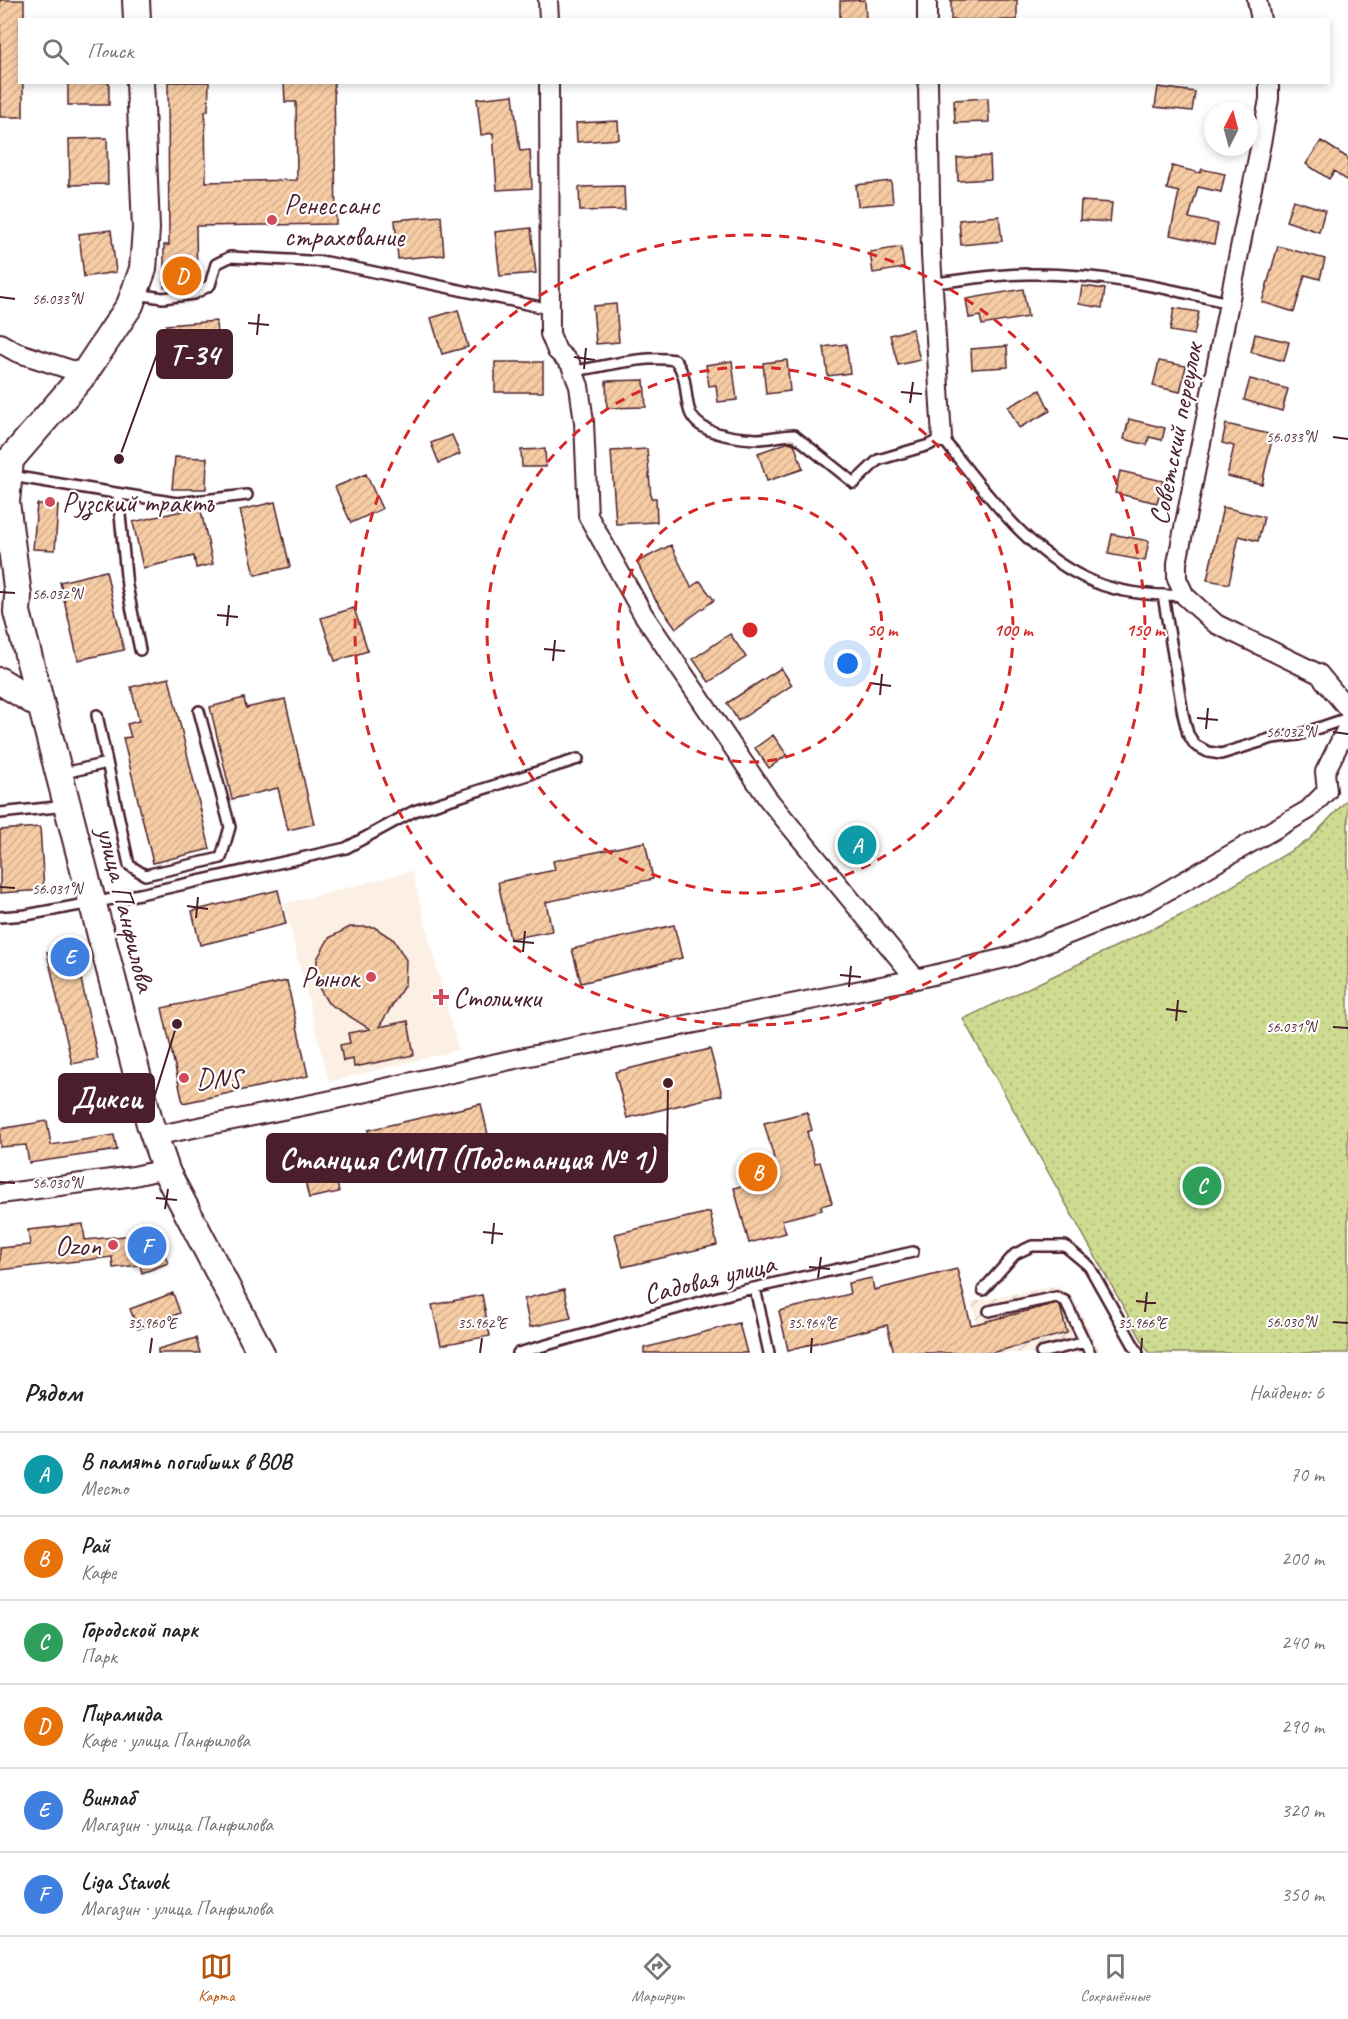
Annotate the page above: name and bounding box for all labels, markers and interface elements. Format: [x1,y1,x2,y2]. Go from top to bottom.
search box [18,18,1330,84]
icon: search [39,35,72,68]
text: Поиск [87,37,133,65]
north arrow [1204,102,1258,156]
place label: Ренессанс страхование [284,187,406,254]
marker: Ренессанс страхование [265,213,279,227]
pin: D [162,254,201,298]
text: 56.033°N [32,290,85,309]
callout: Т-34 [157,330,232,378]
text: Т-34 [169,336,223,374]
street label: Советский переулок [1141,338,1211,528]
text: 56.033°N [1266,428,1319,447]
place label: Рузский трактъ [62,485,215,521]
marker: Рузский трактъ [43,495,57,509]
text: 56.032°N [32,585,85,604]
text: 50 m [867,619,899,641]
text: 100 m [994,619,1034,641]
text: 150 m [1126,619,1166,641]
centre of rings [740,620,760,640]
your location [833,649,862,678]
text: 56.032°N [1266,723,1319,742]
street label: улица Панфилова [89,821,164,997]
pin: A [838,822,876,868]
text: 56.031°N [32,880,85,899]
pin: E [50,934,90,980]
place label: Рынок [301,960,362,995]
marker: Рынок [364,970,378,984]
place label: Столички [453,980,544,1015]
marker: Столички [434,990,448,1004]
text: 56.031°N [1266,1018,1319,1037]
place label: DNS [196,1061,246,1096]
marker: DNS [177,1071,191,1085]
callout: Дикси [59,1074,154,1122]
text: Дикси [71,1079,144,1117]
callout: Станция СМП (Подстанция № 1) [267,1134,667,1182]
text: Станция СМП (Подстанция № 1) [279,1140,657,1178]
pin: B [738,1150,777,1194]
pin: C [1182,1164,1222,1208]
text: 56.030°N [32,1174,85,1193]
pin: F [128,1224,166,1268]
place label: Ozon [55,1228,101,1263]
marker: Ozon [106,1238,120,1252]
street label: Садовая улица [640,1245,780,1312]
text: 56.030°N [1266,1313,1319,1332]
text: 35.960°E [128,1314,179,1333]
text: 35.962°E [458,1314,509,1333]
text: 35.964°E [788,1314,839,1333]
text: 35.966°E [1118,1314,1169,1333]
text: Рядом [24,1376,82,1409]
text: Найдено: 6 [1249,1380,1324,1405]
text: В память погибших в ВОВ [81,1448,292,1476]
text: A [38,1462,49,1487]
text: 70 m [1290,1462,1324,1487]
text: Место [81,1476,128,1501]
text: Рай [81,1532,110,1560]
text: B [38,1546,49,1571]
text: 200 m [1281,1546,1324,1571]
text: Кафе [81,1560,116,1585]
text: Городской парк [81,1616,198,1644]
text: C [39,1630,48,1655]
text: 240 m [1281,1630,1324,1655]
text: Парк [81,1644,117,1669]
text: Пирамида [81,1700,161,1728]
text: D [38,1714,49,1739]
text: 290 m [1281,1714,1324,1739]
text: Кафе · улица Панфилова [81,1728,250,1753]
text: Винлаб [81,1784,135,1812]
text: E [38,1798,49,1823]
text: 320 m [1281,1798,1324,1823]
text: Магазин · улица Панфилова [81,1812,273,1837]
text: Liga Stavok [81,1868,168,1896]
text: F [39,1882,48,1907]
text: 350 m [1281,1882,1324,1907]
text: Магазин · улица Панфилова [81,1896,273,1921]
tab: Карта [198,1950,235,2006]
tab: Маршрут [631,1950,684,2006]
tab: Сохранённые [1080,1950,1150,2006]

